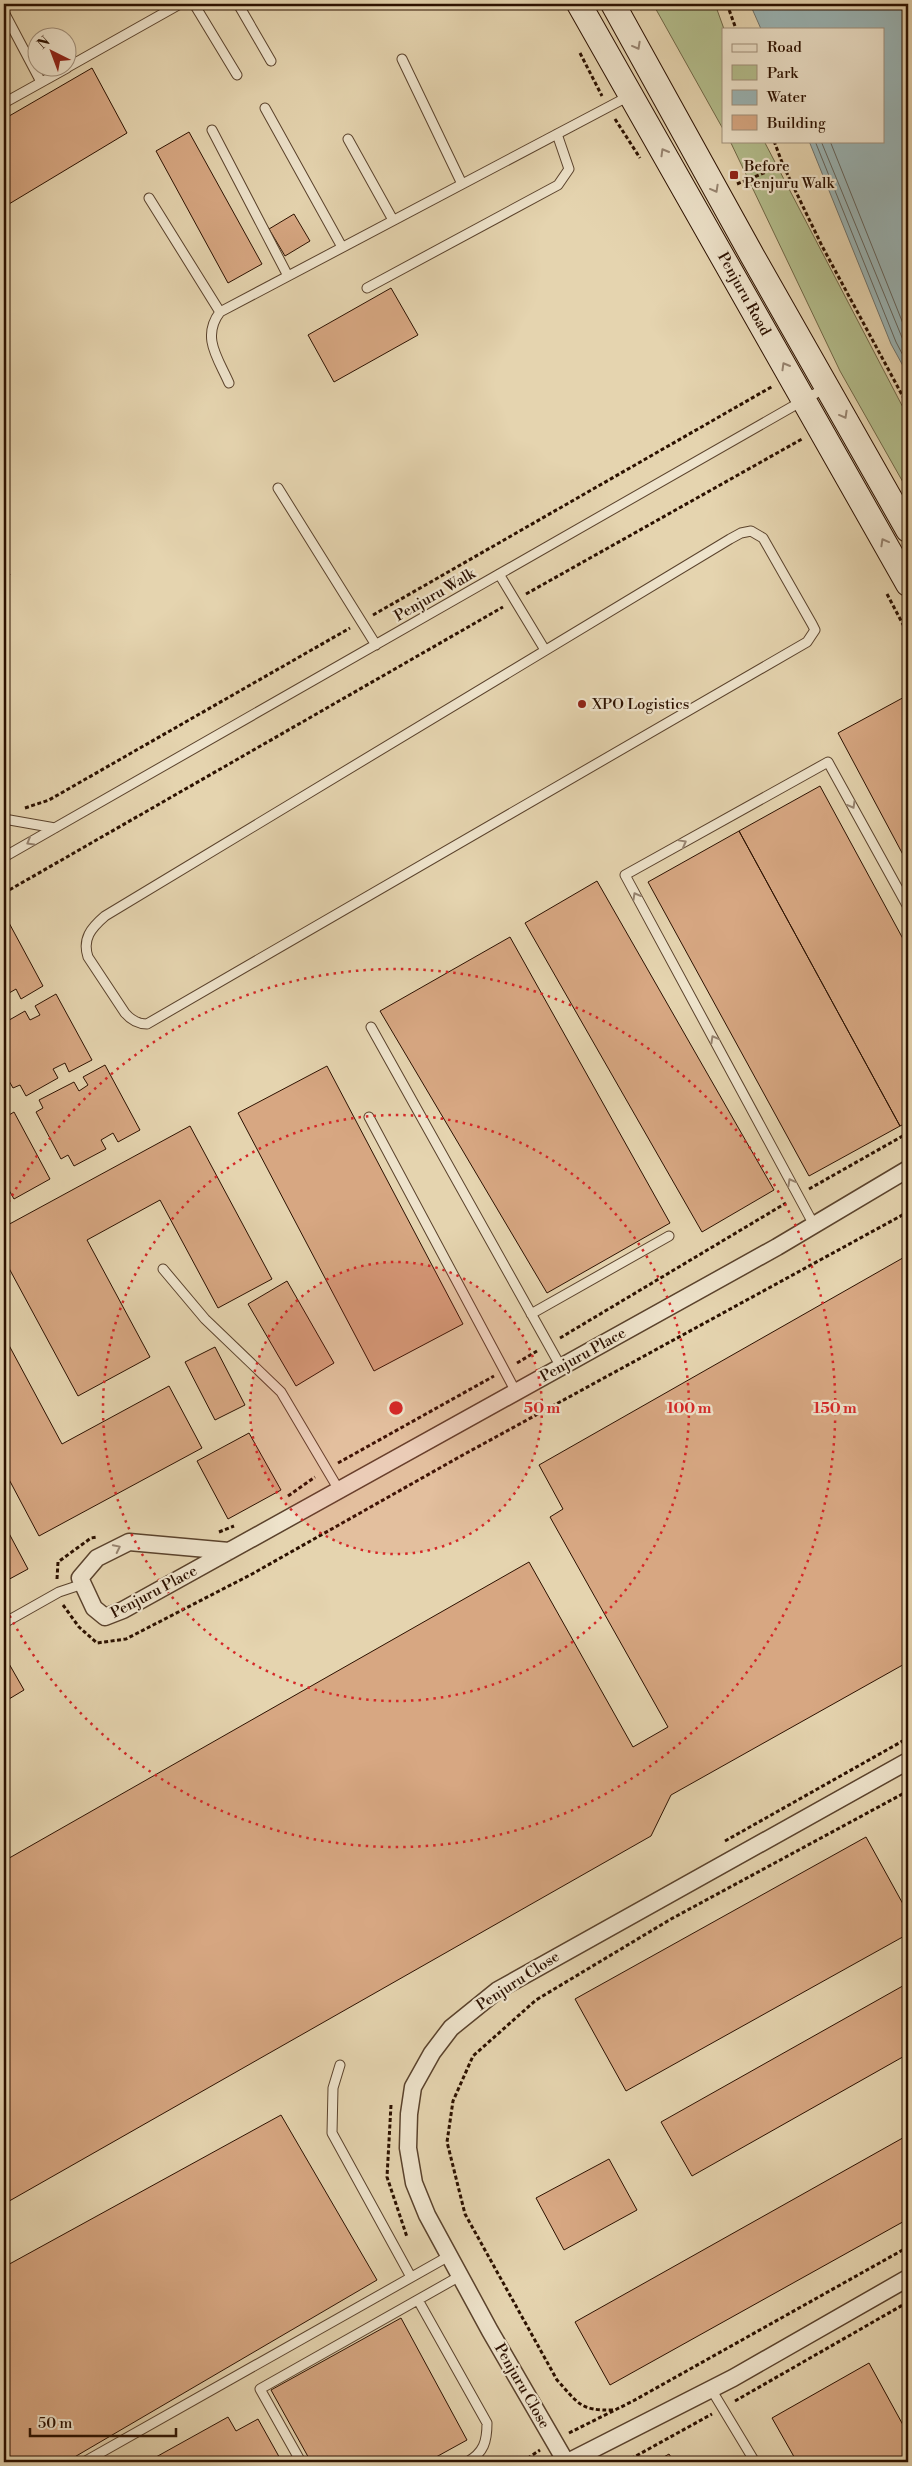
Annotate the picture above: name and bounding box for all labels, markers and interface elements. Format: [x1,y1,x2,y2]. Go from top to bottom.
north arrow [28,28,78,78]
legend [722,28,884,142]
text: N [34,33,54,53]
text: Road [767,38,802,57]
one-way arrow [630,41,640,50]
text: Park [767,64,799,83]
text: Water [766,88,807,107]
text: Building [766,114,826,133]
one-way arrow [660,149,670,158]
place label: Before Penjuru Walk [743,157,836,193]
marker: Before Penjuru Walk [728,169,740,181]
one-way arrow [709,183,719,192]
street label: Penjuru Road [713,249,775,340]
one-way arrow [782,362,792,371]
one-way arrow [837,410,847,419]
one-way arrow [881,538,891,547]
street label: Penjuru Walk [391,564,480,626]
place label: XPO Logistics [591,695,689,714]
marker: XPO Logistics [576,698,588,710]
one-way arrow [845,800,855,809]
one-way arrow [26,836,35,846]
one-way arrow [677,839,686,849]
one-way arrow [632,892,642,901]
one-way arrow [710,1035,720,1044]
one-way arrow [787,1178,797,1187]
street label: Penjuru Place [537,1324,629,1386]
centre of rings [387,1399,405,1417]
text: 50 m [524,1399,560,1418]
text: 100 m [667,1399,712,1418]
text: 150 m [813,1399,857,1418]
one-way arrow [112,1544,121,1554]
street label: Penjuru Place [107,1561,201,1623]
street label: Penjuru Close [473,1947,563,2015]
street label: Penjuru Close [490,2340,554,2432]
scale bar [30,2406,176,2438]
text: 50 m [38,2414,72,2433]

